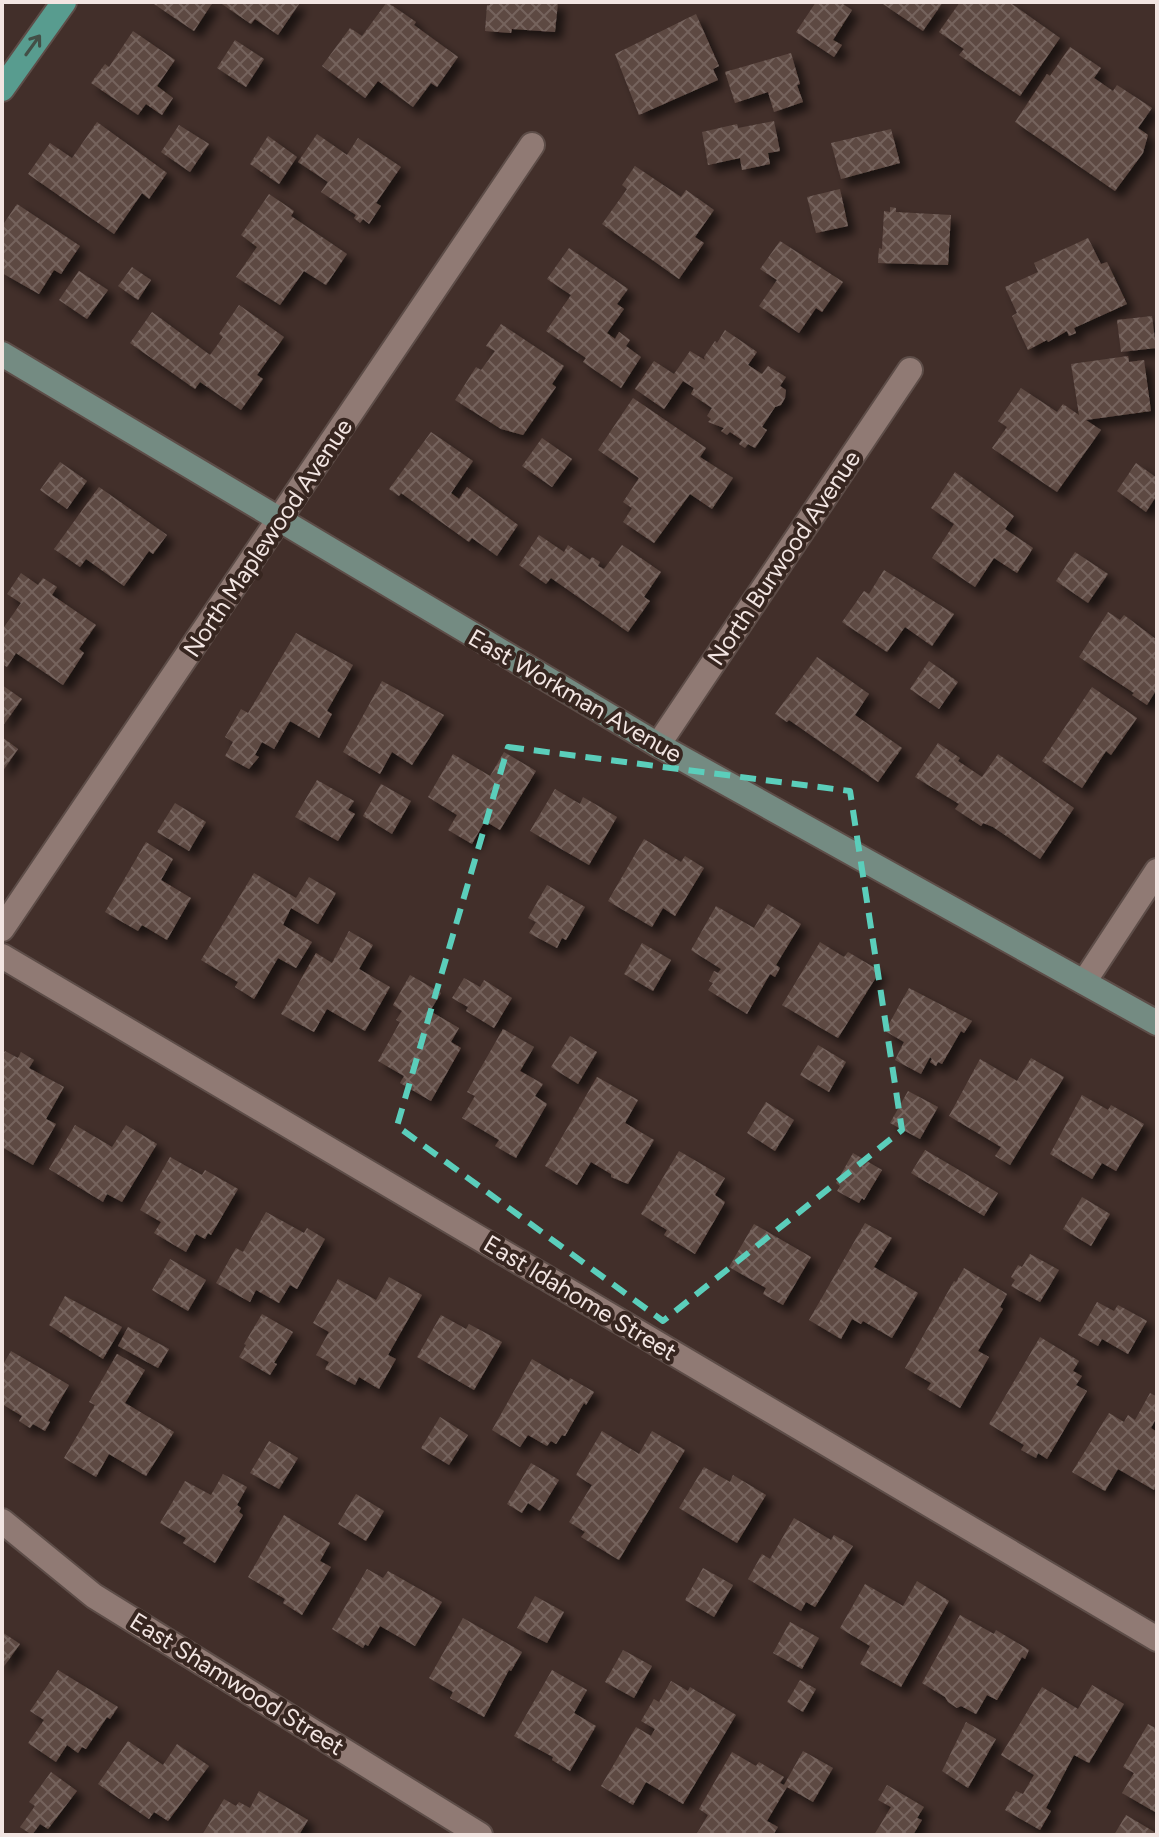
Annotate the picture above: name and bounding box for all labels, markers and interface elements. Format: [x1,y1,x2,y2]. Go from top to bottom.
one-way arrow [25,35,41,57]
street label: North Maplewood Avenue [177,413,358,662]
street label: North Burwood Avenue [701,445,866,671]
street label: East Workman Avenue [463,623,687,769]
street label: East Idahome Street [479,1229,682,1367]
street label: East Shamwood Street [125,1606,350,1761]

